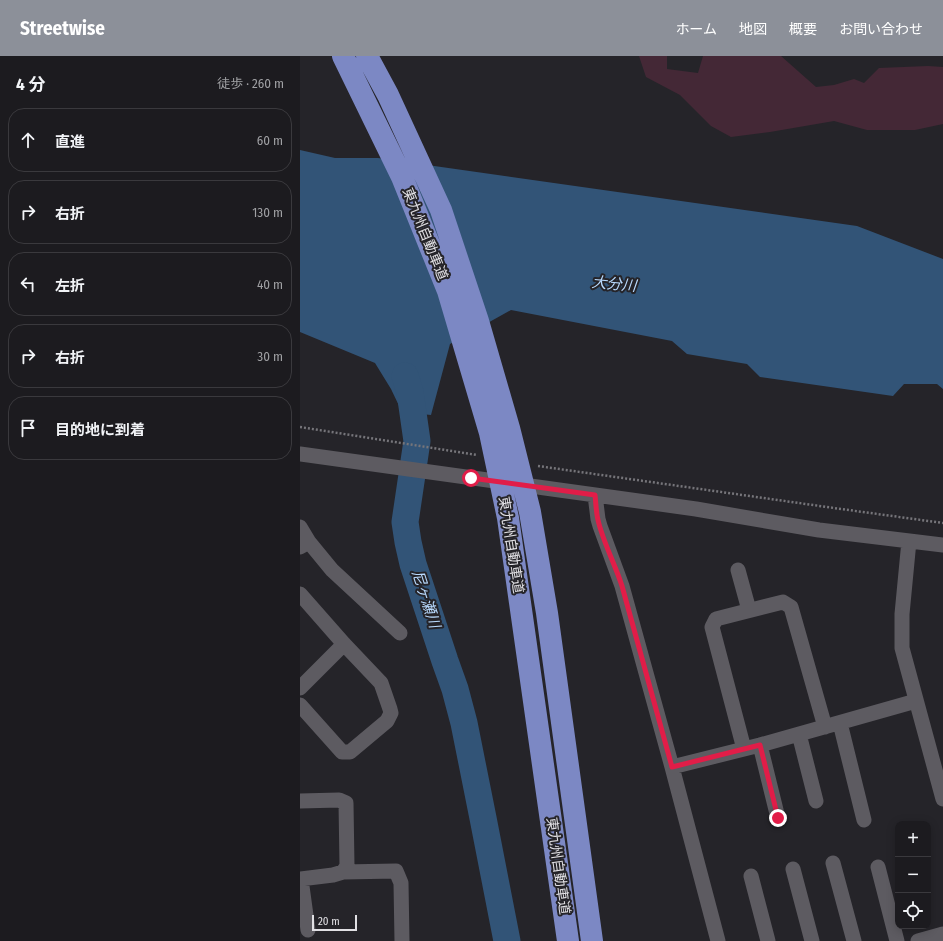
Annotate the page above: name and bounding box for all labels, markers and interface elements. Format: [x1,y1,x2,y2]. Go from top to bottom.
text: Streetwise [20,17,105,40]
text: ホーム [675,21,717,38]
text: 地図 [739,21,767,38]
text: 概要 [789,21,817,38]
text: お問い合わせ [839,21,923,38]
text: 4 分 [16,74,45,95]
text: 徒歩 · 260 m [217,76,284,91]
icon: ahead [17,129,39,151]
text: 直進 [55,133,85,151]
text: 60 m [257,133,283,148]
street label: 東九州自動車道 [399,185,451,283]
icon: right [17,201,39,223]
text: 右折 [55,205,85,223]
text: 130 m [252,205,283,220]
icon: left [17,273,39,295]
water label: 大分川 [591,273,639,295]
text: 左折 [55,277,85,295]
text: 40 m [257,277,283,292]
icon: right [17,345,39,367]
text: 右折 [55,349,85,367]
text: 30 m [257,349,283,364]
icon: arrive [17,417,39,439]
text: 目的地に到着 [55,421,145,439]
route start [462,469,480,487]
street label: 東九州自動車道 [495,495,527,595]
water label: 尼ヶ瀬川 [408,568,444,632]
route end [769,809,787,827]
street label: 東九州自動車道 [543,816,573,916]
map controls [895,821,931,929]
button: + [895,821,931,857]
button: − [895,857,931,893]
button: locate [895,893,931,929]
scale bar [312,913,357,932]
text: 20 m [318,915,340,928]

